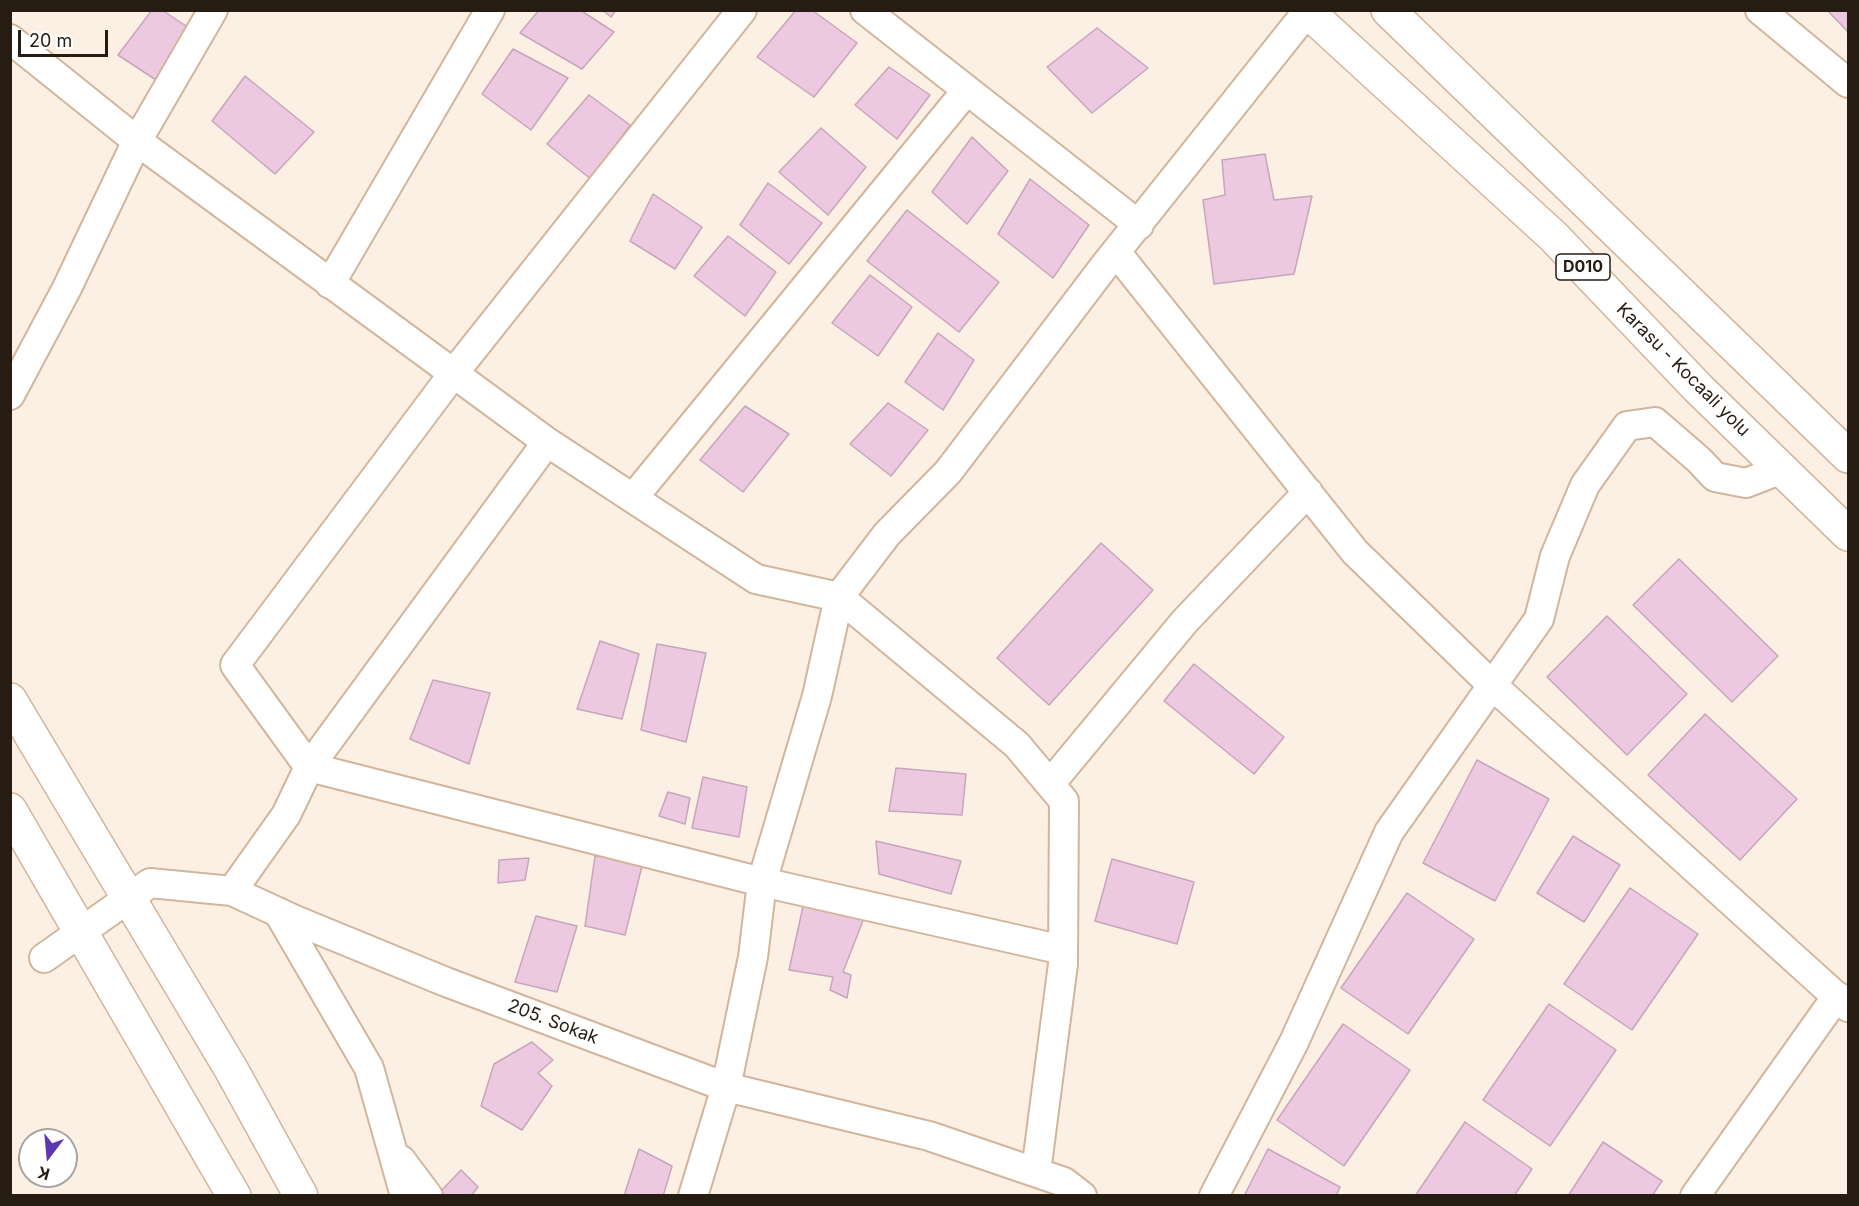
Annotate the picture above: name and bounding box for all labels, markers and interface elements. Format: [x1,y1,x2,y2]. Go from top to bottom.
scale bar [21,18,111,56]
text: 20 m [29,30,72,51]
road number: D010 [1556,254,1610,280]
street label: Karasu - Kocaali yolu [1612,299,1754,441]
street label: 205. Sokak [505,995,601,1049]
north arrow [18,1128,78,1188]
text: K [35,1162,52,1185]

